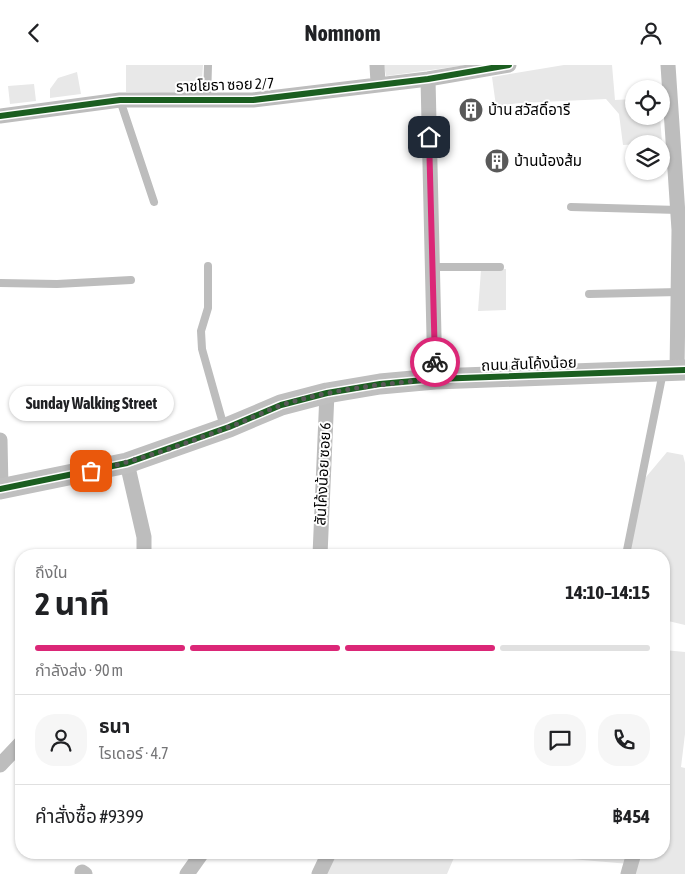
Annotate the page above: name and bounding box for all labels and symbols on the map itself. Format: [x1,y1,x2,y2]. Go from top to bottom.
street label: ราชโยธา ซอย 2/7 [176,74,274,95]
building icon: บ้าน สวัสดิ์อารี [458,97,484,123]
place label: บ้าน สวัสดิ์อารี [488,101,570,118]
pin [408,116,450,158]
building icon: บ้านน้องส้ม [484,148,510,174]
place label: บ้านน้องส้ม [514,152,582,169]
courier [410,337,460,387]
street label: ถนน สันโค้งน้อย [481,353,577,374]
callout: Sunday Walking Street [8,386,174,421]
street label: สันโค้งน้อย ซอย 6 [311,422,334,526]
pin [70,450,112,492]

